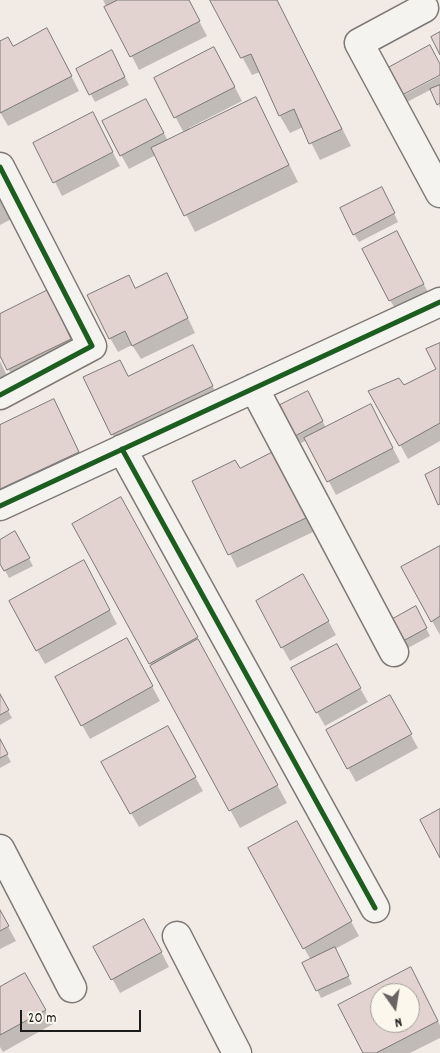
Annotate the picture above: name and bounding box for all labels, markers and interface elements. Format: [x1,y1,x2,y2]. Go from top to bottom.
north arrow [370,983,420,1033]
scale bar [22,1000,144,1032]
text: 20 m [28,1008,56,1030]
text: N [393,1011,404,1032]

